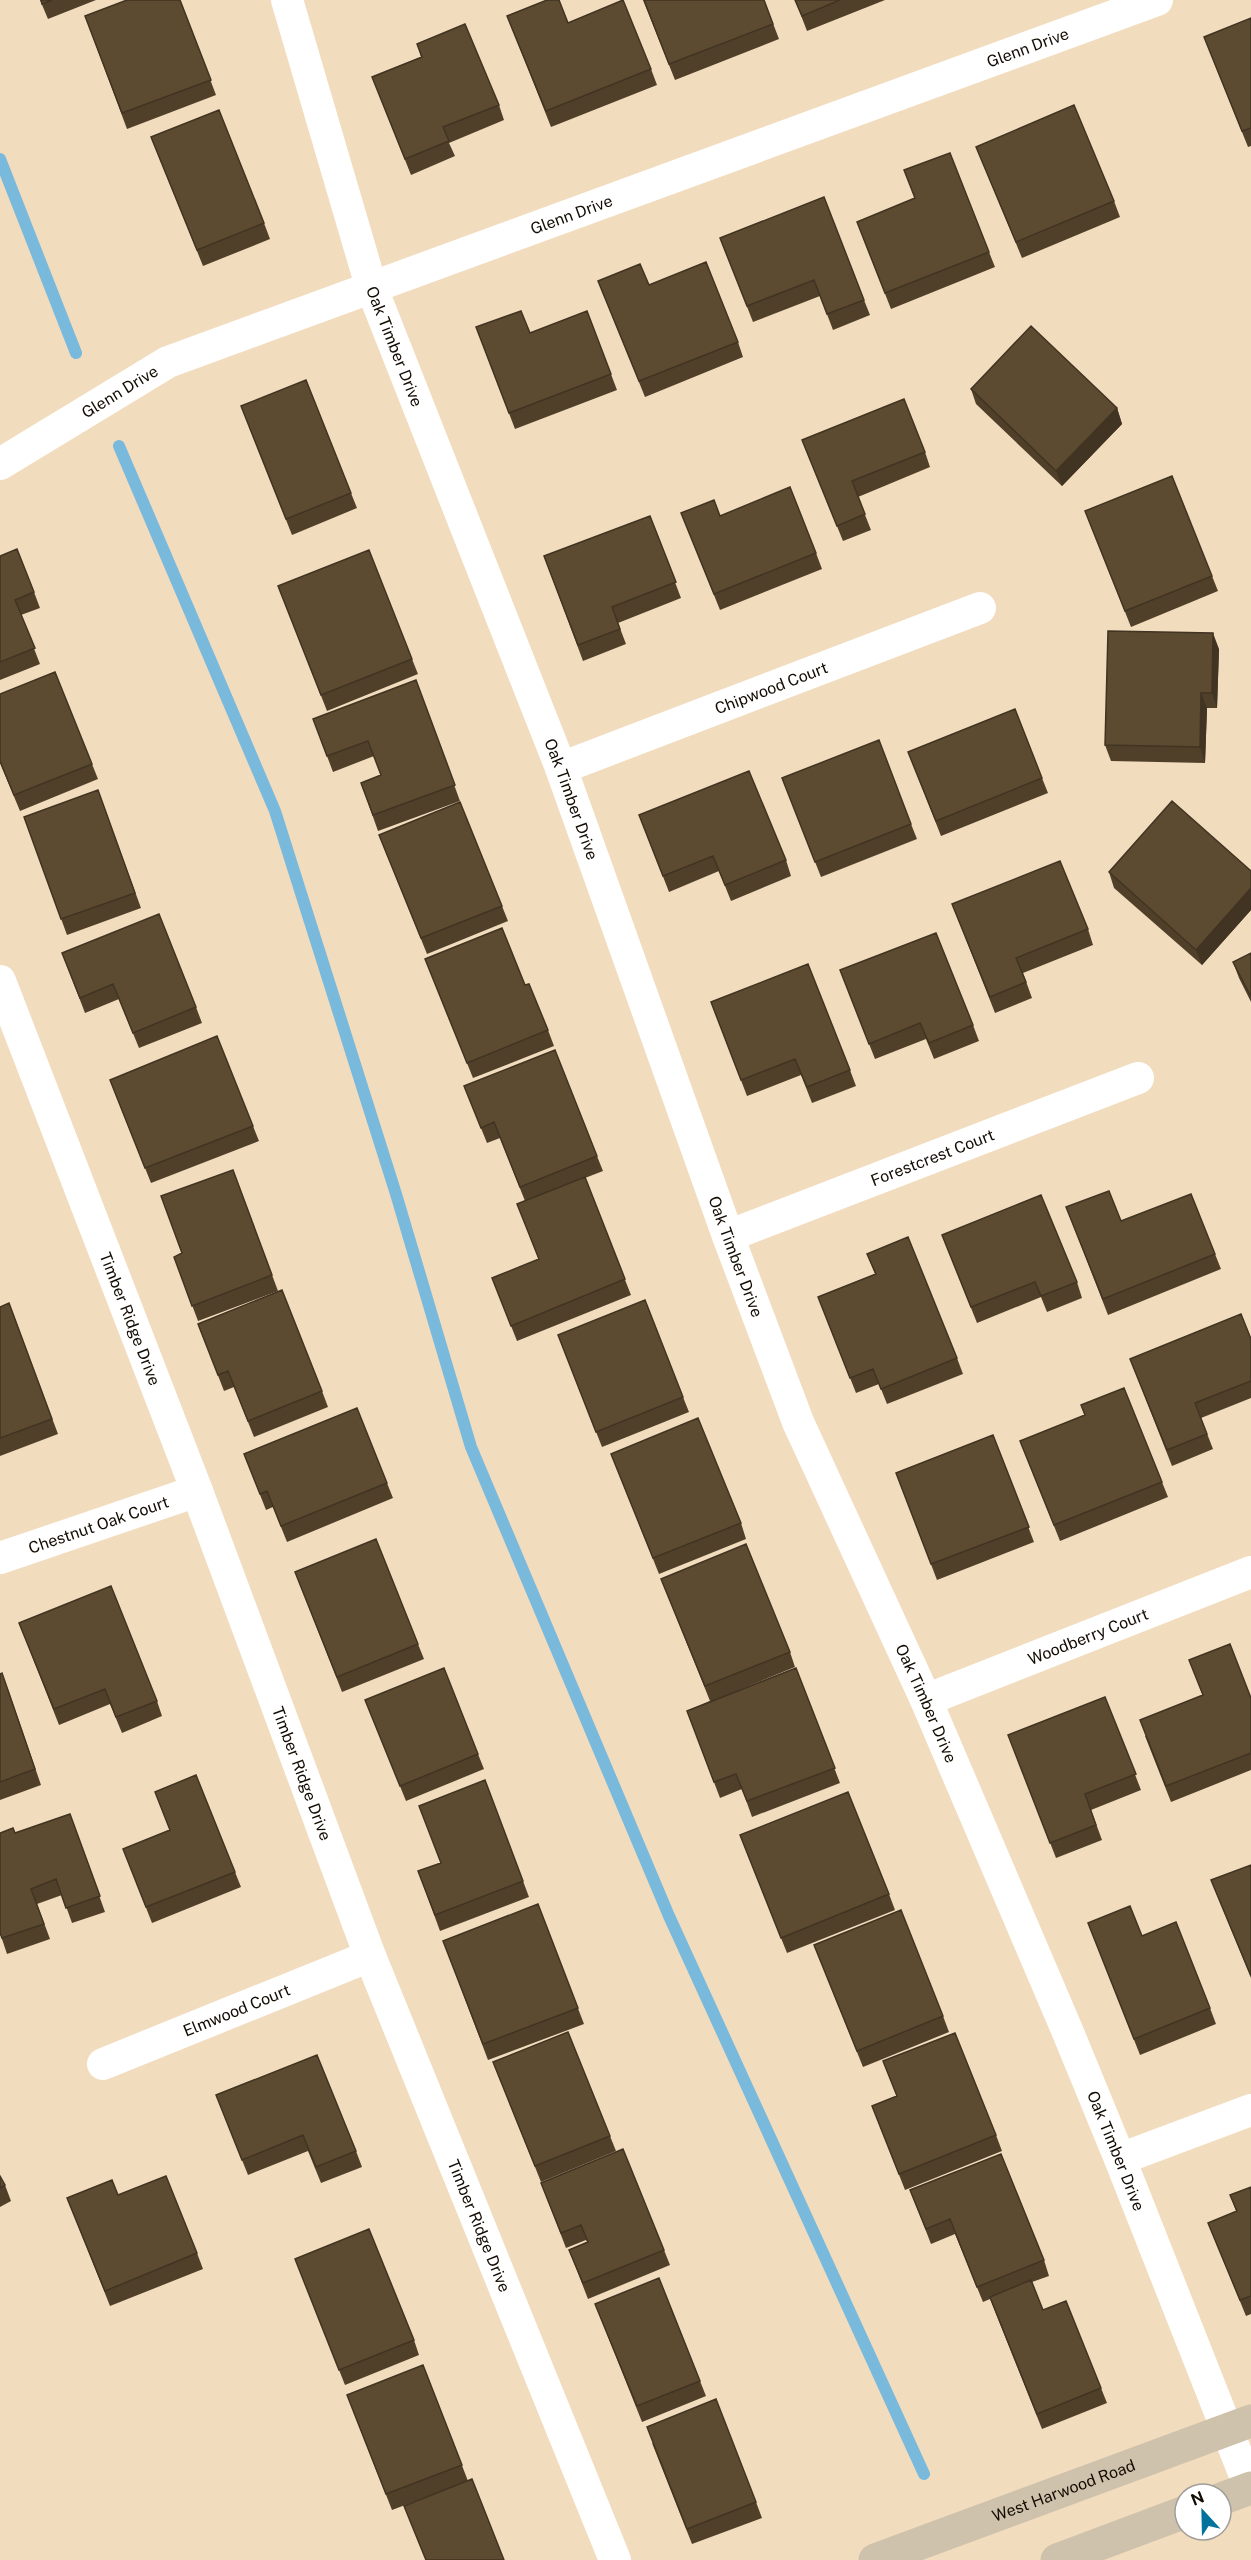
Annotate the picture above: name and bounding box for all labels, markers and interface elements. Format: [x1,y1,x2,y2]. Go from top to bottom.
street label: Glenn Drive [984,24,1071,71]
street label: Glenn Drive [528,191,615,239]
street label: Oak Timber Drive [362,284,427,410]
street label: Glenn Drive [78,361,162,422]
street label: Chipwood Court [712,658,831,718]
street label: Oak Timber Drive [540,736,602,862]
street label: Forestcrest Court [868,1125,997,1190]
street label: Oak Timber Drive [704,1193,767,1320]
street label: Timber Ridge Drive [96,1250,164,1388]
street label: Chestnut Oak Court [26,1492,171,1558]
street label: Woodberry Court [1025,1604,1151,1669]
street label: Oak Timber Drive [891,1641,961,1766]
street label: Timber Ridge Drive [268,1704,335,1843]
street label: Elmwood Court [180,1980,293,2041]
street label: Oak Timber Drive [1083,2088,1148,2214]
street label: Timber Ridge Drive [444,2157,514,2295]
street label: West Harwood Road [990,2456,1138,2526]
north arrow [1173,2482,1233,2542]
text: N [1188,2487,1207,2510]

